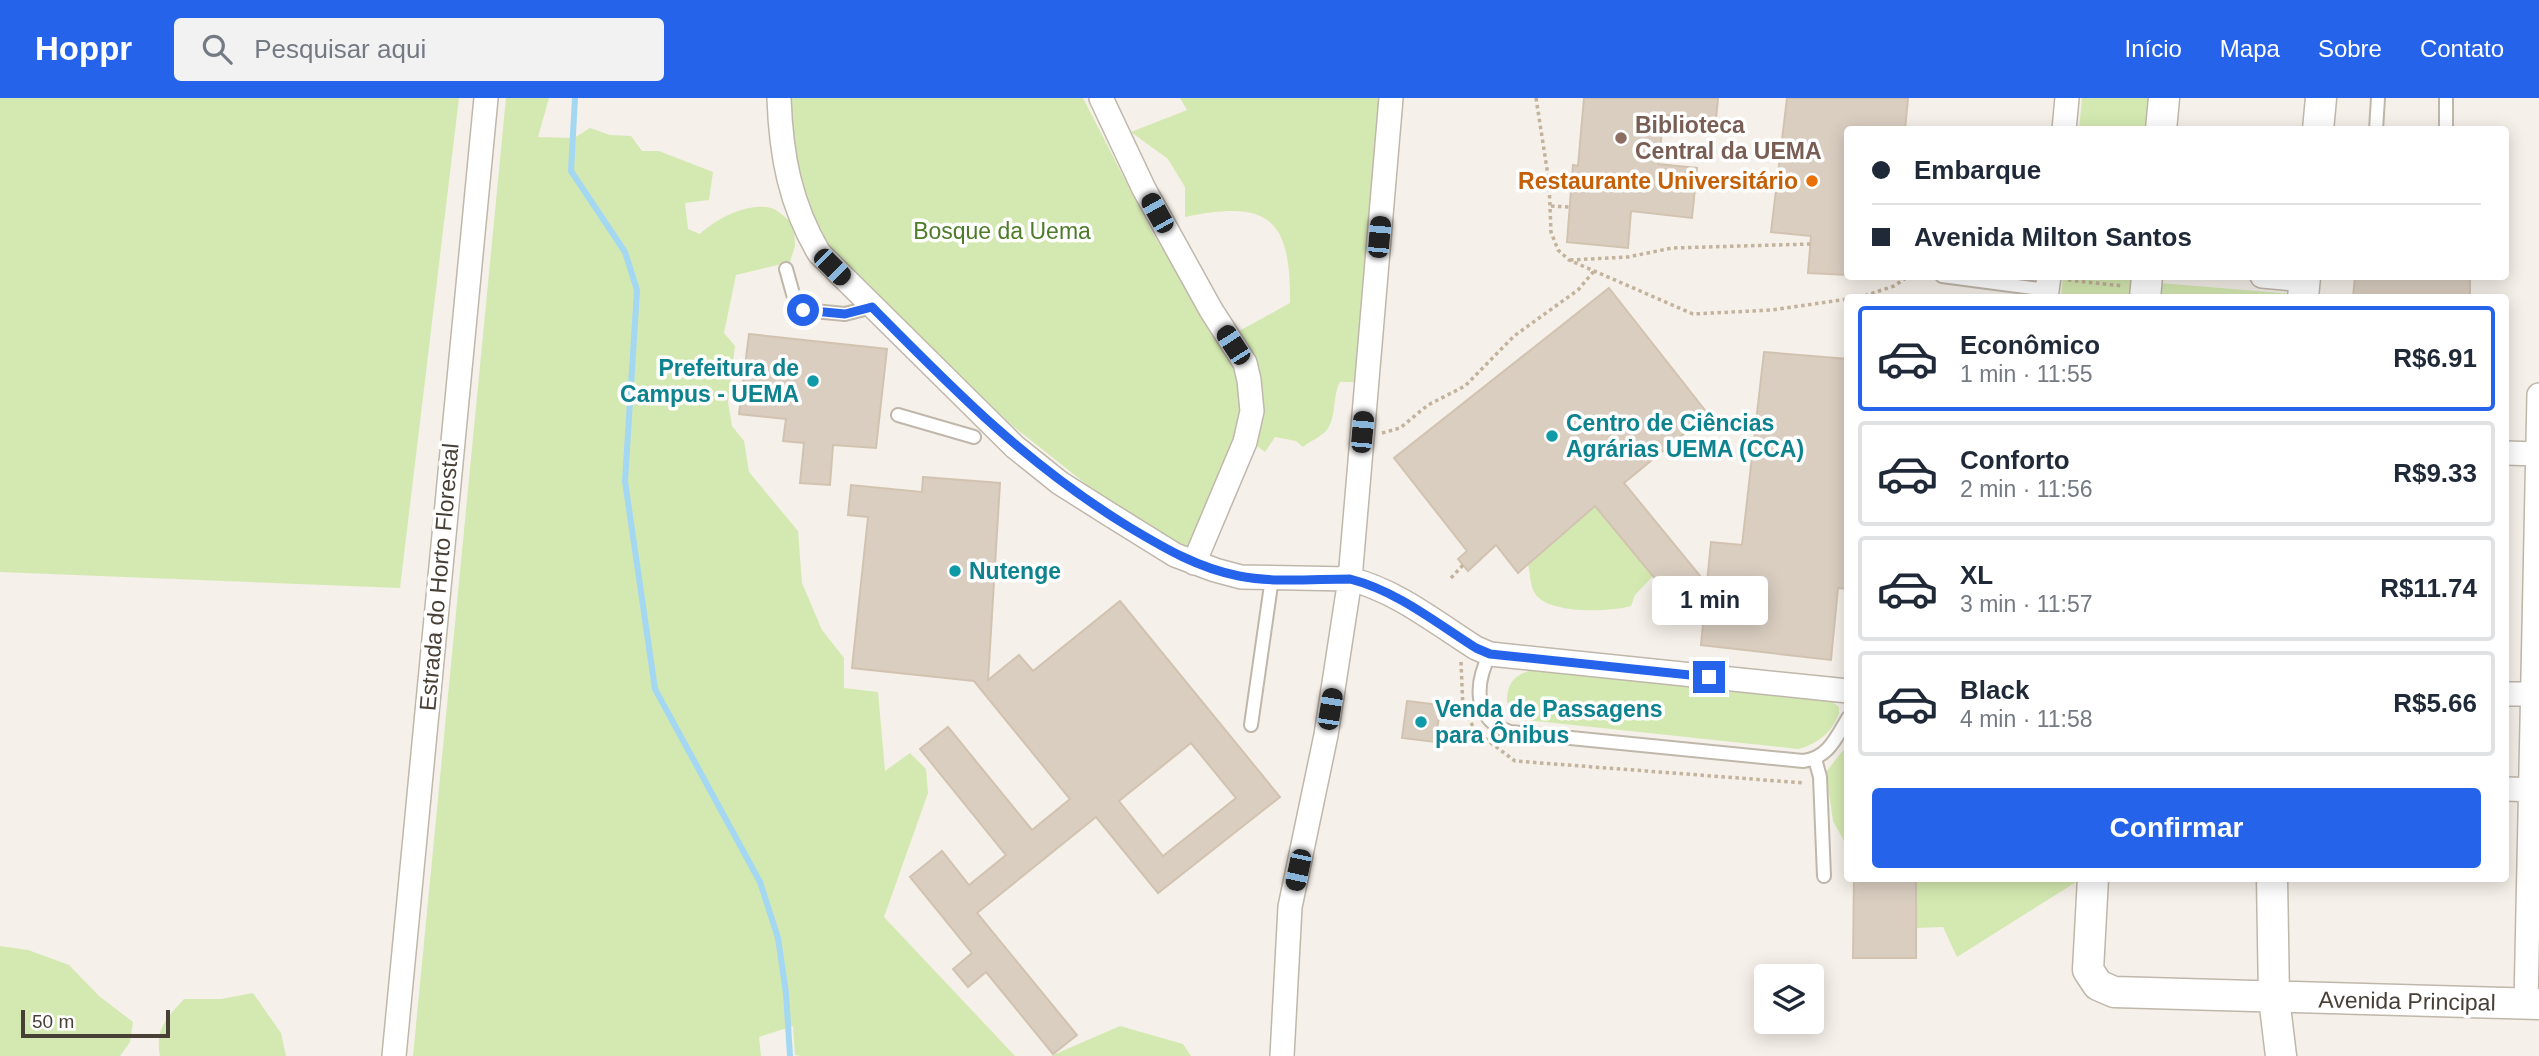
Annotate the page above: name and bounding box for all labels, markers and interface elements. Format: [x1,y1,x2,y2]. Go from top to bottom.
search box [174,18,664,81]
text: Hoppr [35,30,132,67]
icon: search [198,30,236,68]
text: Pesquisar aqui [254,34,426,64]
text: Início [2124,35,2182,62]
text: Mapa [2220,35,2280,62]
text: Sobre [2318,35,2382,62]
text: Contato [2420,35,2504,62]
place label: Biblioteca Central da UEMA [1635,112,1822,164]
marker: Biblioteca Central da UEMA [1613,130,1629,146]
text: Embarque [1914,155,2041,185]
place label: Restaurante Universitário [1518,168,1798,194]
marker: Restaurante Universitário [1804,173,1820,189]
car [1138,190,1177,236]
car [1367,215,1392,259]
park label: Bosque da Uema [913,218,1091,244]
text: Avenida Milton Santos [1914,222,2192,252]
car [810,245,855,289]
route start [787,294,819,326]
car [1213,322,1254,368]
icon: car [1876,327,1939,390]
text: Econômico [1960,330,2100,360]
text: R$6.91 [2393,343,2477,373]
place label: Prefeitura de Campus - UEMA [620,355,799,407]
text: 1 min · 11:55 [1960,361,2093,387]
marker: Prefeitura de Campus - UEMA [805,373,821,389]
car [1350,410,1375,454]
place label: Centro de Ciências Agrárias UEMA (CCA) [1566,410,1804,462]
marker: Centro de Ciências Agrárias UEMA (CCA) [1544,428,1560,444]
street label: Estrada do Horto Florestal [414,442,464,712]
icon: car [1876,442,1939,505]
text: Conforto [1960,445,2070,475]
text: R$9.33 [2393,458,2477,488]
text: 2 min · 11:56 [1960,476,2093,502]
icon: car [1876,557,1939,620]
place label: Nutenge [969,558,1061,584]
text: XL [1960,560,1993,590]
marker: Nutenge [947,563,963,579]
text: R$11.74 [2380,573,2477,603]
callout: 1 min [1651,575,1767,624]
text: 1 min [1680,587,1740,613]
text: 3 min · 11:57 [1960,591,2093,617]
route end [1693,661,1725,693]
icon: car [1876,672,1939,735]
text: Black [1960,675,2029,705]
car [1317,687,1344,731]
text: R$5.66 [2393,688,2477,718]
place label: Venda de Passagens para Ônibus [1435,696,1663,748]
text: 4 min · 11:58 [1960,706,2093,732]
marker: Venda de Passagens para Ônibus [1413,714,1429,730]
button: Confirmar [1872,788,2481,868]
car [1284,847,1313,893]
map controls [1754,964,1824,1034]
button: layers [1754,964,1824,1034]
street label: Avenida Principal [2318,986,2496,1016]
scale bar [21,1007,170,1039]
text: 50 m [32,1011,74,1032]

